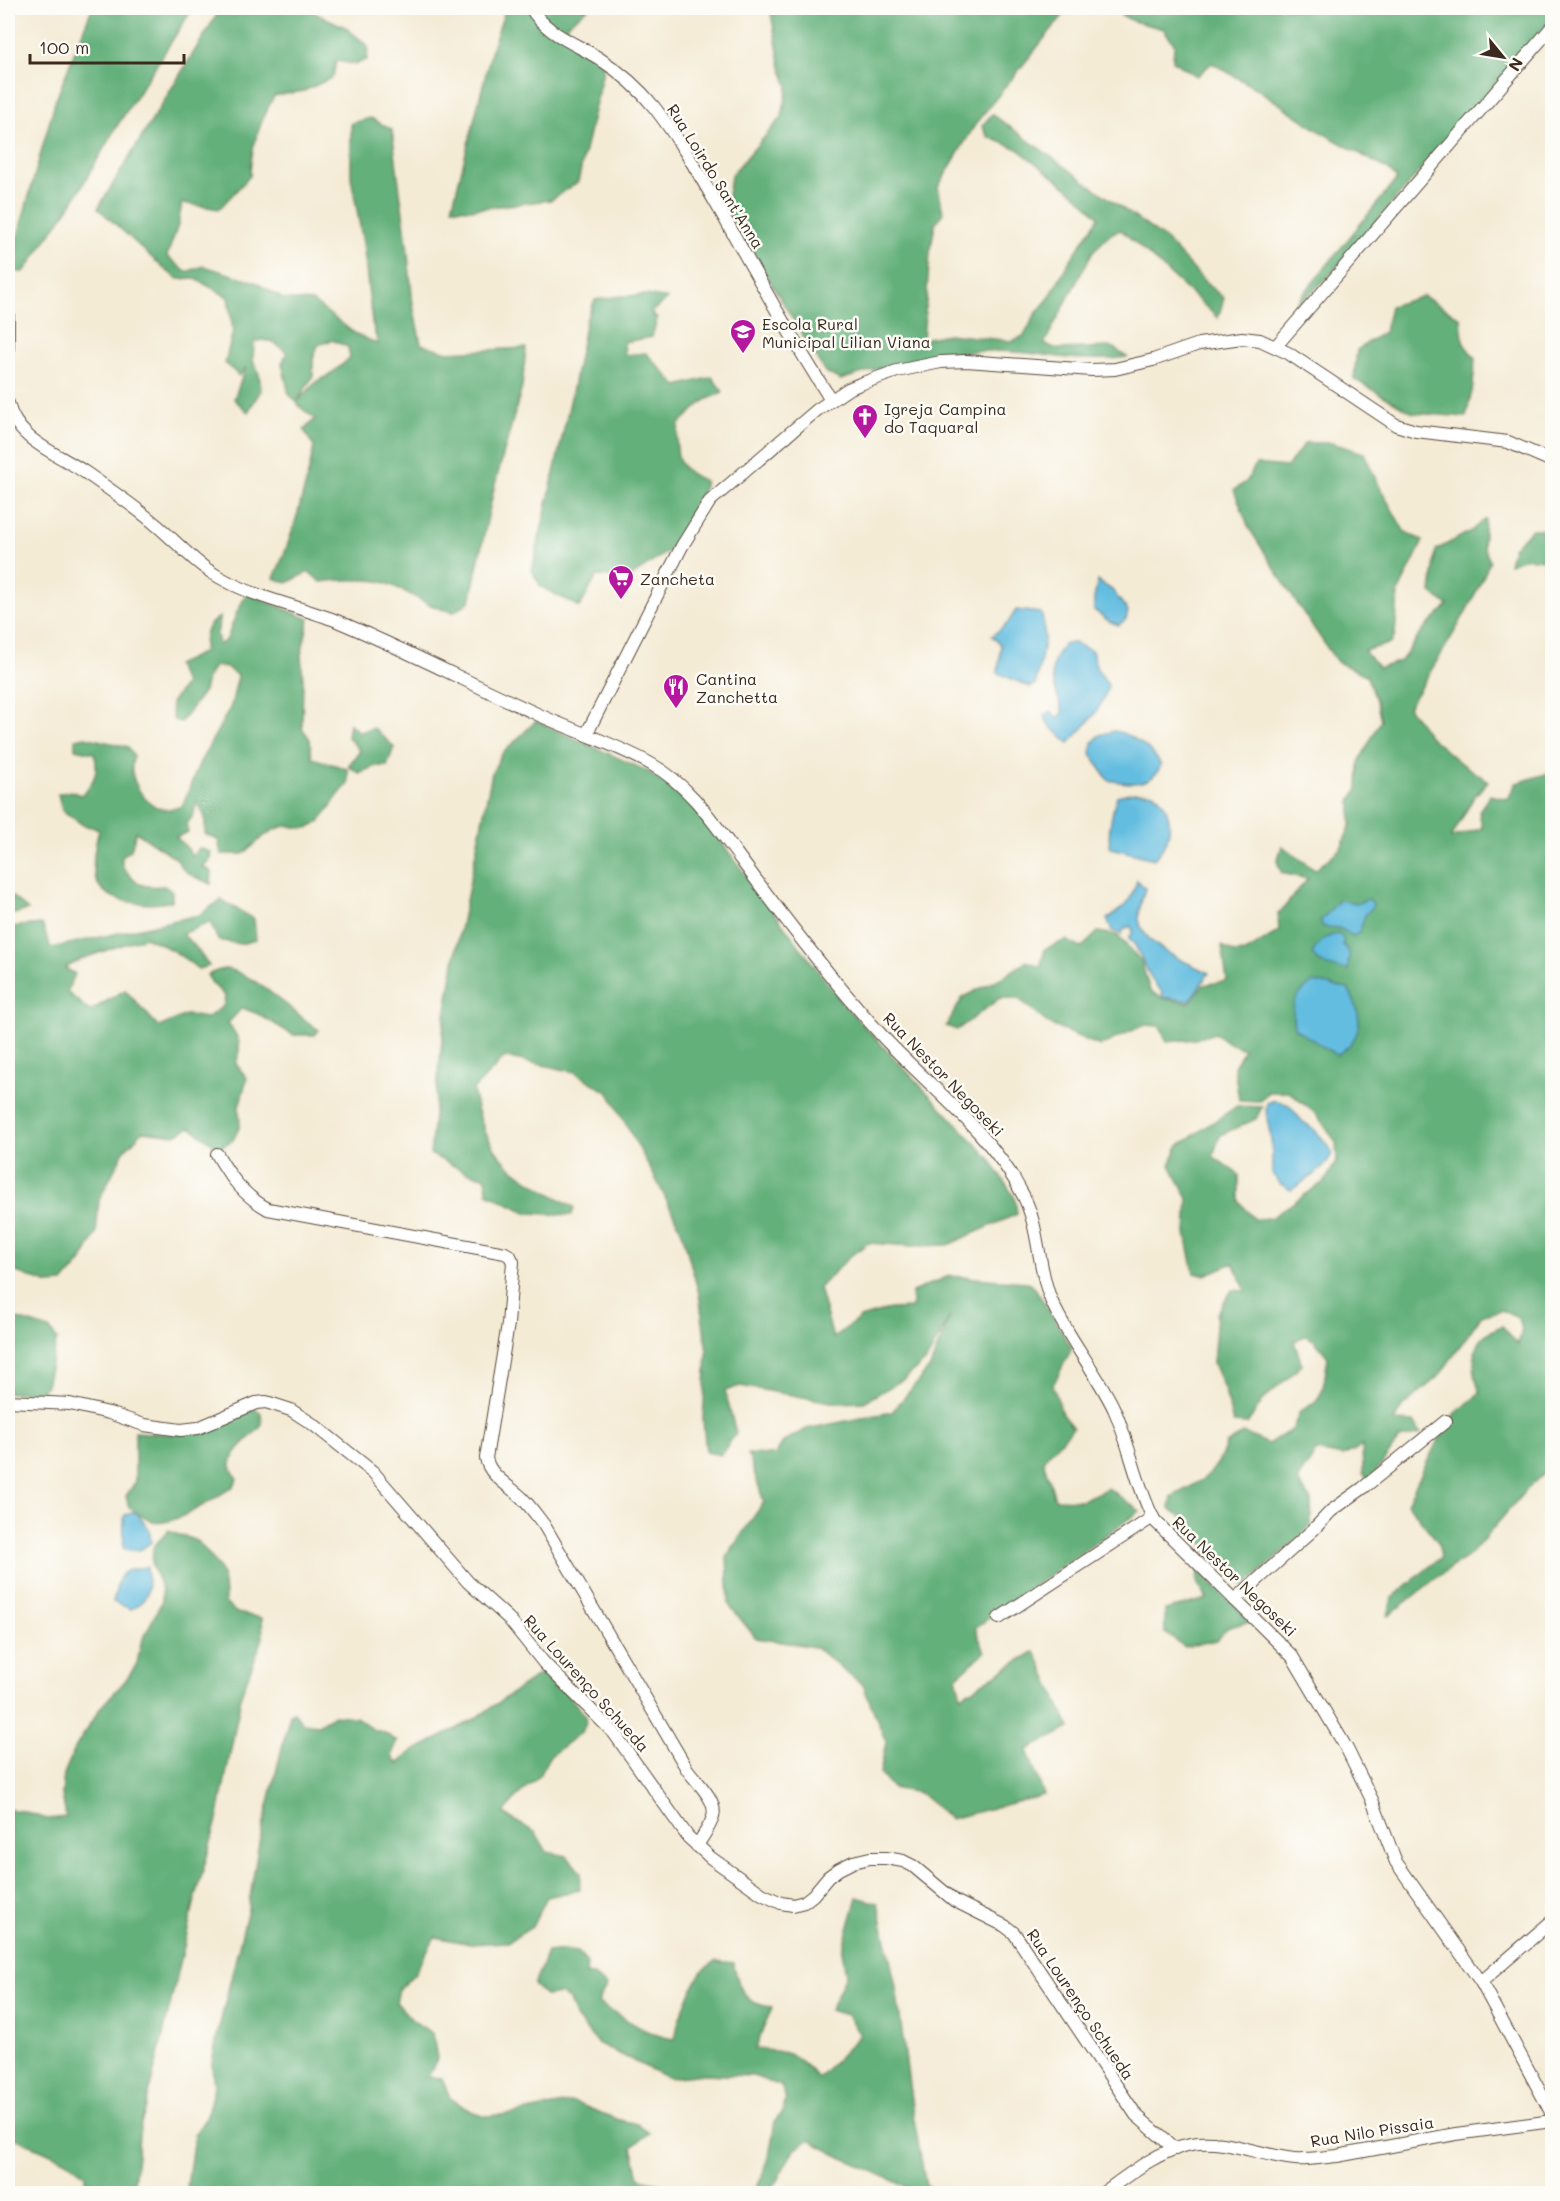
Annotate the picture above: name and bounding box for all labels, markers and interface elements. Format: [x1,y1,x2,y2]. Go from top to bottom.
scale bar [30,27,184,65]
north arrow [1473,27,1533,87]
text: 100 m [39,35,89,59]
text: N [1504,54,1529,75]
street label: Rua Loirdo Sant'Anna [663,100,769,252]
place label: Escola Rural Municipal Lilian Viana [762,313,931,352]
school or university icon: Escola Rural Municipal Lilian Viana [728,317,758,355]
place label: Igreja Campina do Taquaral [884,398,1006,437]
church icon: Igreja Campina do Taquaral [850,402,880,440]
supermarket icon: Zancheta [606,563,636,601]
place label: Zancheta [640,568,715,589]
place label: Cantina Zanchetta [696,668,778,707]
restaurant icon: Cantina Zanchetta [661,672,691,710]
street label: Rua Nestor Negoseki [879,1007,1009,1141]
street label: Rua Nestor Negoseki [1168,1511,1302,1641]
street label: Rua Lourenço Schueda [520,1610,654,1756]
street label: Rua Lourenço Schueda [1023,1924,1139,2084]
street label: Rua Nilo Pissaia [1309,2111,1435,2151]

